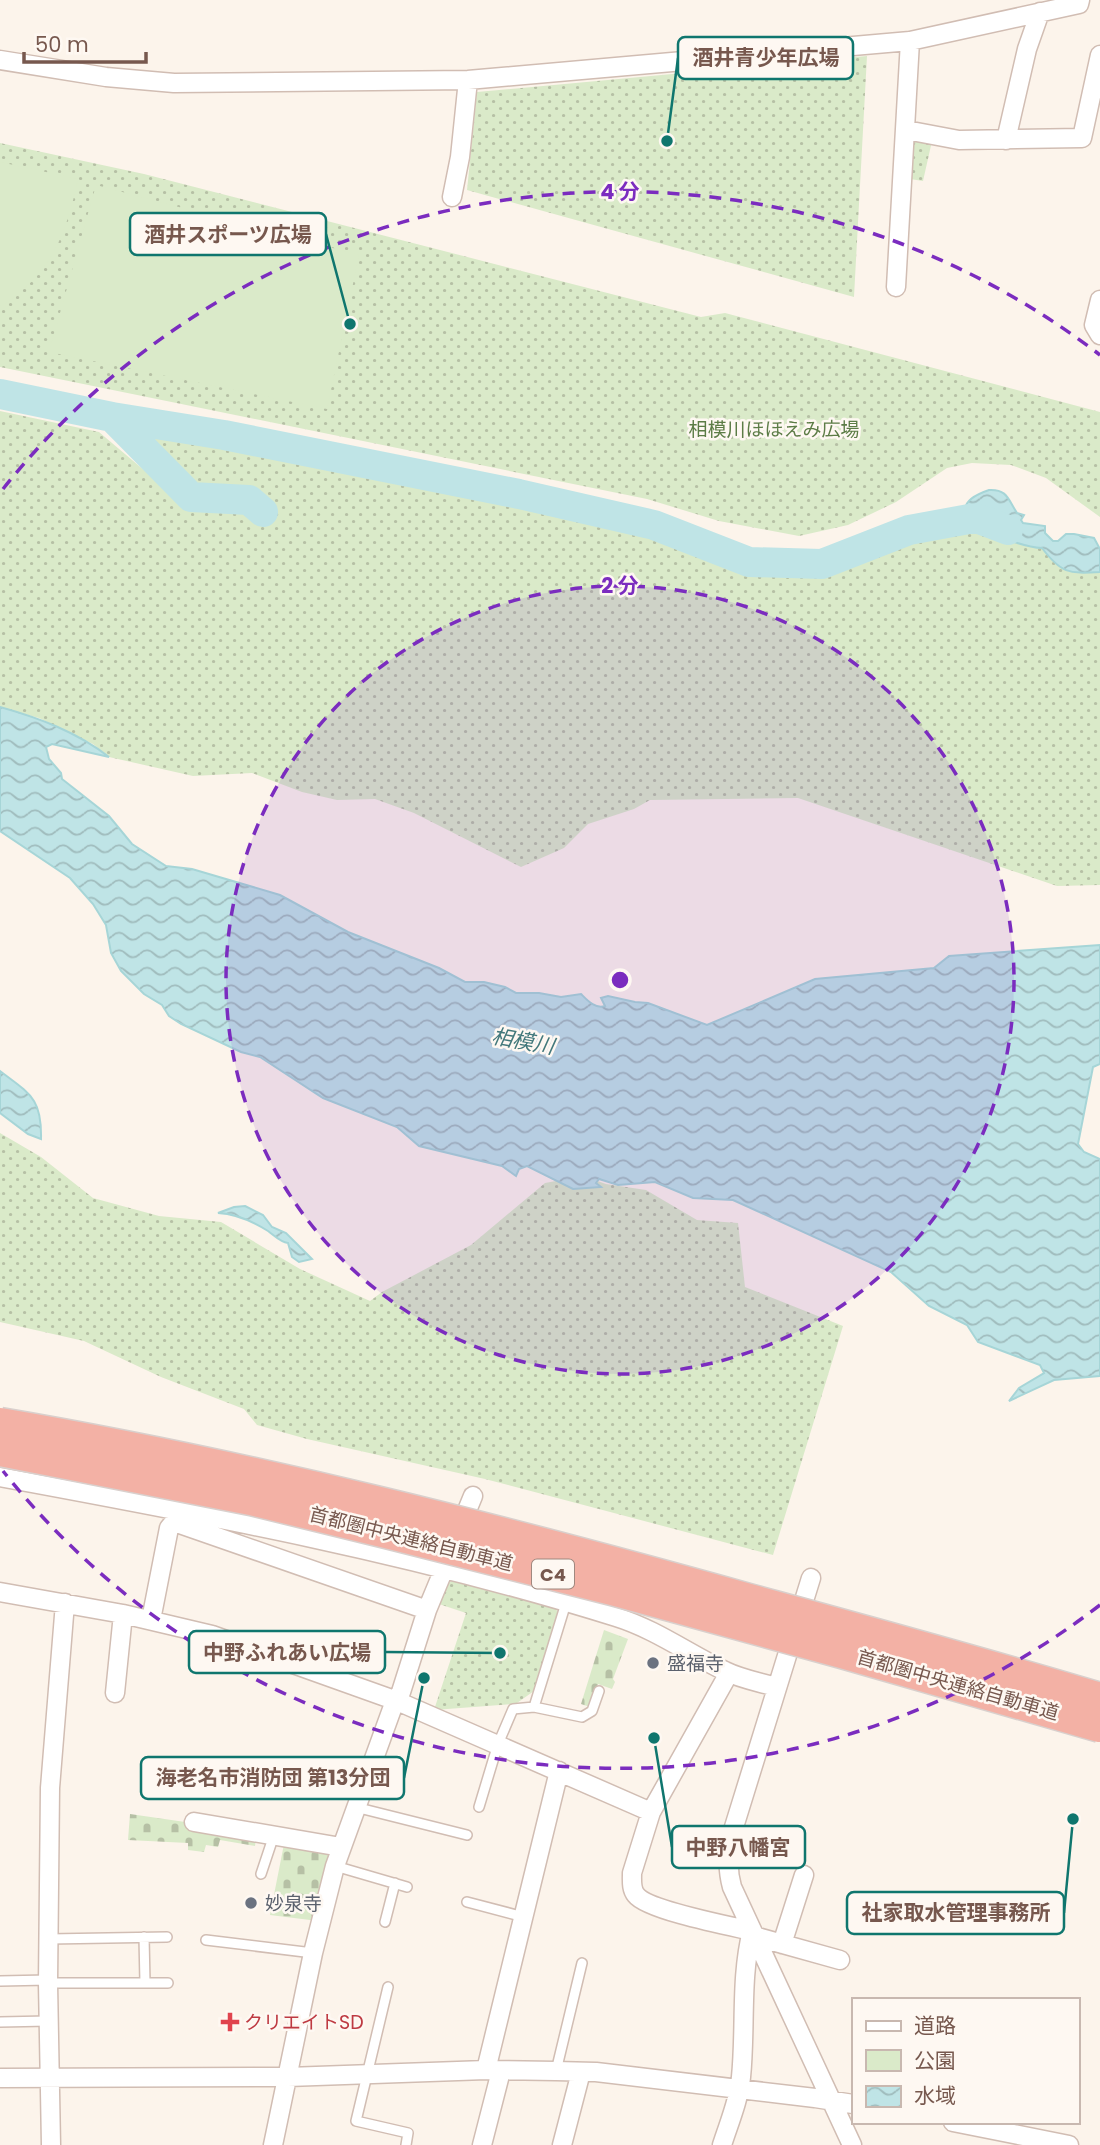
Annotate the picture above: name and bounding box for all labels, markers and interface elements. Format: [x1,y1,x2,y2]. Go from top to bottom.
scale bar [24,21,147,65]
text: 50 m [35,30,89,59]
callout: 酒井青少年広場 [678,37,853,79]
text: 酒井青少年広場 [693,43,840,72]
text: 4 分 [600,177,640,206]
callout: 酒井スポーツ広場 [130,213,326,255]
text: 酒井スポーツ広場 [144,220,312,249]
park label: 相模川ほほえみ広場 [688,416,860,443]
text: 2 分 [601,571,639,600]
centre of rings [608,968,632,992]
water label: 相模川 [489,1021,559,1061]
street label: 首都圏中央連絡自動車道 [306,1501,516,1577]
road number: C4 [532,1560,574,1588]
callout: 中野ふれあい広場 [189,1631,385,1673]
text: 中野ふれあい広場 [203,1638,371,1667]
street label: 首都圏中央連絡自動車道 [854,1643,1062,1727]
place label: 盛福寺 [667,1650,724,1677]
marker: 盛福寺 [645,1655,661,1671]
callout: 海老名市消防団 第13分団 [141,1757,404,1799]
text: 海老名市消防団 第13分団 [155,1763,391,1792]
callout: 中野八幡宮 [672,1826,805,1868]
text: 中野八幡宮 [686,1833,791,1862]
place label: 妙泉寺 [265,1890,322,1917]
callout: 社家取水管理事務所 [847,1892,1064,1934]
marker: 妙泉寺 [243,1895,259,1911]
text: 社家取水管理事務所 [862,1898,1051,1927]
legend [852,1998,1079,2124]
place label: クリエイトSD [244,2009,364,2036]
text: 道路 [914,2011,956,2040]
marker: クリエイトSD [222,2014,238,2030]
text: 公園 [914,2046,956,2075]
text: 水域 [914,2081,956,2110]

